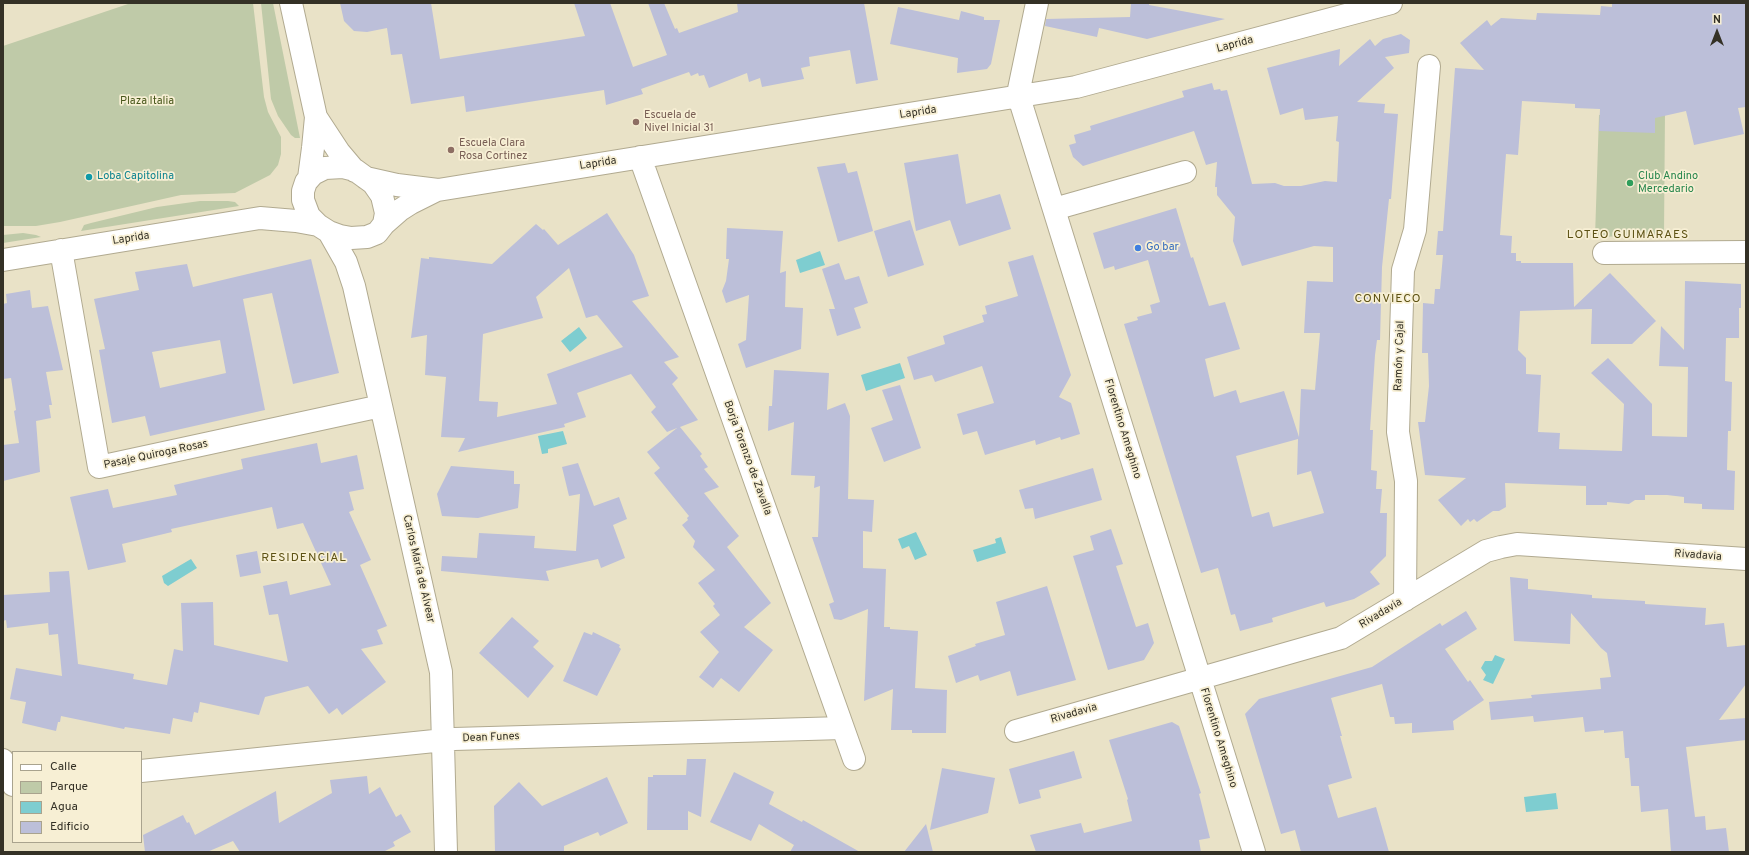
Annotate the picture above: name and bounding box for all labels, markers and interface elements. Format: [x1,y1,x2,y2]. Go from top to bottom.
north arrow [1697,12,1737,52]
text: N [1713,13,1721,27]
street label: Laprida [1215,34,1255,56]
park label: Plaza Italia [120,95,174,109]
street label: Laprida [899,104,937,122]
place label: Escuela de Nivel Inicial 31 [644,109,714,135]
marker: Escuela de Nivel Inicial 31 [631,117,641,127]
place label: Escuela Clara Rosa Cortinez [459,137,528,163]
marker: Escuela Clara Rosa Cortinez [446,145,456,155]
street label: Laprida [579,155,617,173]
place label: Loba Capitolina [97,170,174,184]
place label: Club Andino Mercedario [1638,170,1698,196]
marker: Loba Capitolina [84,172,94,182]
marker: Club Andino Mercedario [1625,178,1635,188]
district label: LOTEO GUIMARAES [1567,229,1689,243]
street label: Laprida [112,230,150,248]
place label: Go bar [1146,241,1179,255]
marker: Go bar [1133,243,1143,253]
district label: CONVIECO [1354,293,1422,307]
street label: Ramón y Cajal [1392,320,1408,392]
street label: Florentino Ameghino [1101,377,1143,481]
street label: Borja Toranzo de Zavalla [720,399,774,517]
street label: Pasaje Quiroga Rosas [103,438,209,472]
street label: Carlos María de Alvear [399,514,437,624]
street label: Rivadavia [1674,548,1722,564]
district label: RESIDENCIAL [261,552,347,566]
street label: Rivadavia [1357,596,1405,632]
street label: Florentino Ameghino [1197,686,1239,790]
street label: Rivadavia [1049,701,1099,727]
street label: Dean Funes [462,730,520,746]
legend [12,751,142,843]
text: Calle [50,759,77,775]
text: Parque [50,779,88,795]
text: Agua [50,799,78,815]
text: Edificio [50,819,89,835]

